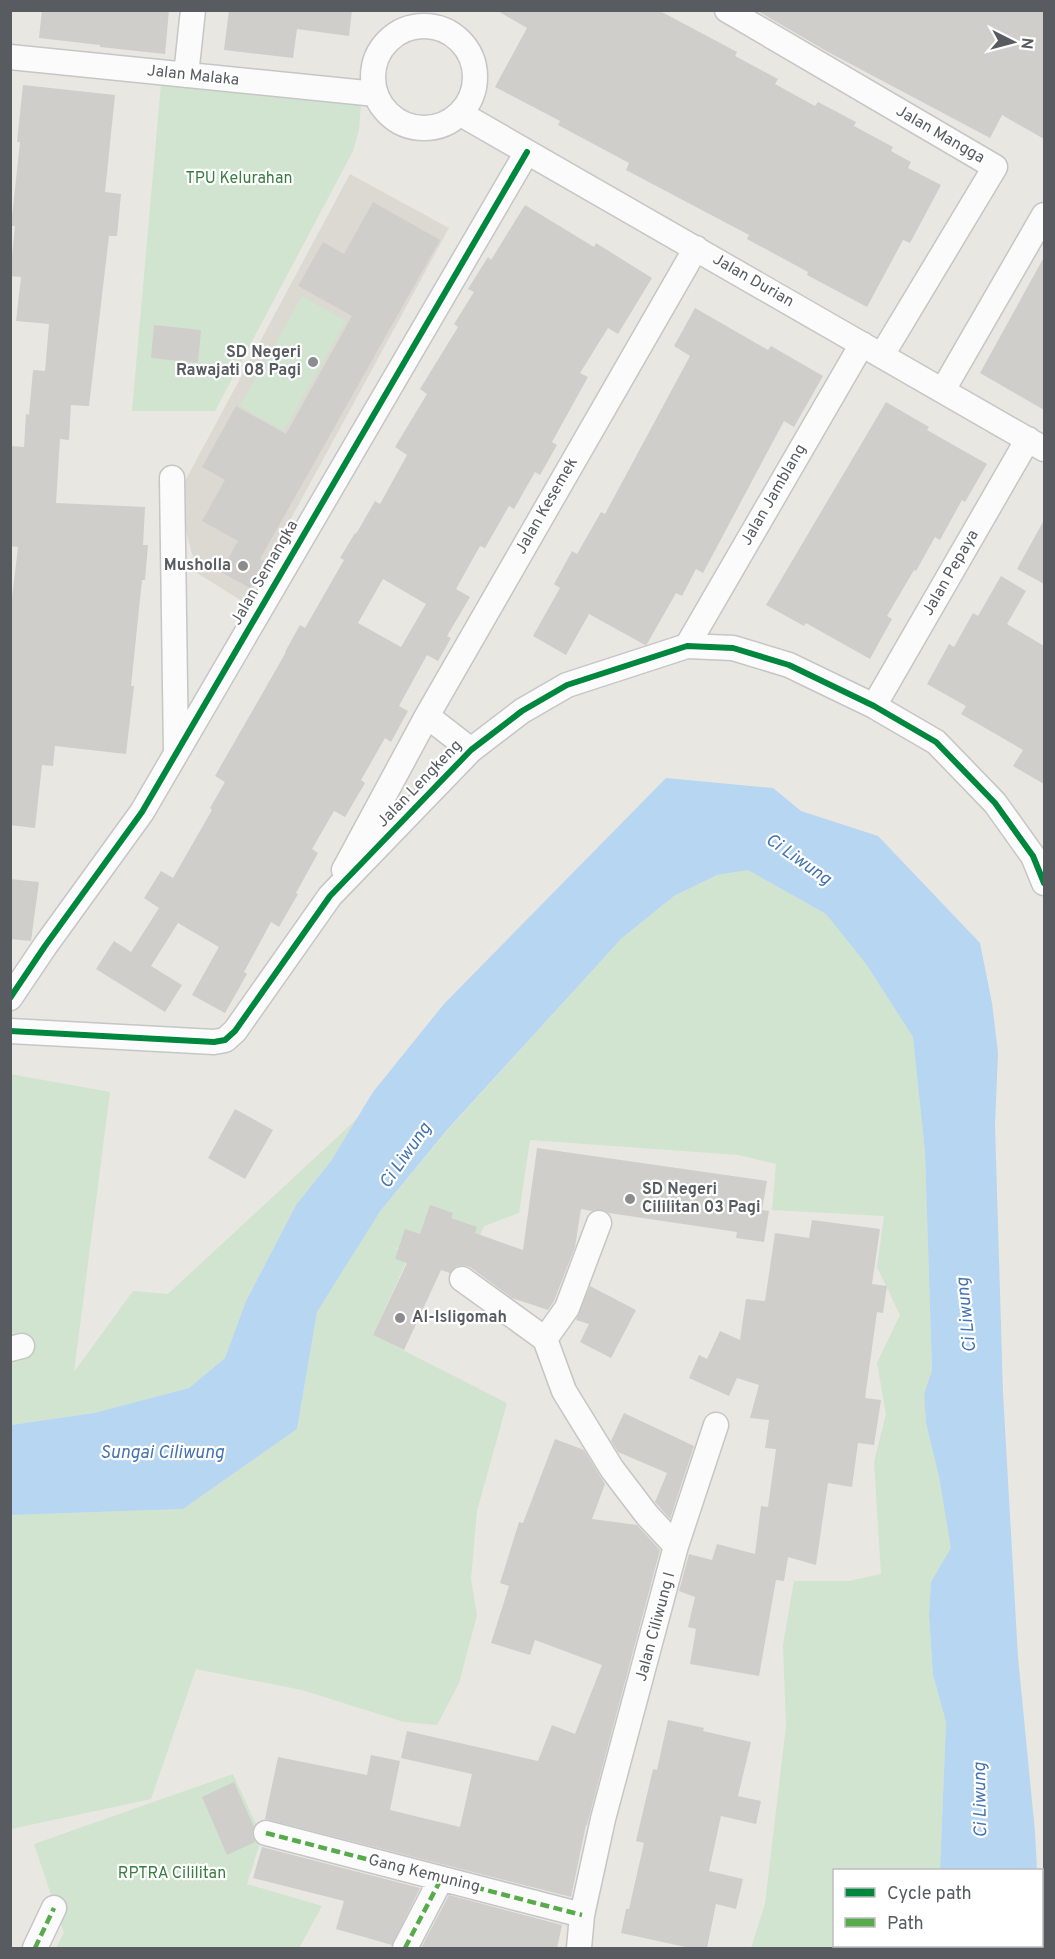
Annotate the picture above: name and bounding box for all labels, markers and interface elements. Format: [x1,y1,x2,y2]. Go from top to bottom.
north arrow [983,12,1043,72]
text: N [1015,37,1036,50]
street label: Jalan Malaka [146,61,240,91]
street label: Jalan Mangga [892,101,988,169]
park label: TPU Kelurahan [185,169,293,189]
street label: Jalan Durian [709,250,797,312]
place label: SD Negeri Rawajati 08 Pagi [176,343,301,381]
marker: SD Negeri Rawajati 08 Pagi [306,355,320,369]
street label: Jalan Jamblang [737,441,811,549]
street label: Jalan Kesemek [511,454,583,558]
street label: Jalan Semangka [227,517,303,629]
street label: Jalan Pepaya [918,526,984,620]
place label: Musholla [164,556,231,576]
marker: Musholla [236,559,250,573]
street label: Jalan Lengkeng [373,736,467,832]
water label: Ci Liwung [760,829,836,891]
water label: Ci Liwung [375,1118,437,1194]
place label: SD Negeri Cililitan 03 Pagi [642,1180,761,1218]
marker: SD Negeri Cililitan 03 Pagi [623,1192,637,1206]
water label: Ci Liwung [952,1276,982,1354]
place label: Al-Isligomah [412,1308,507,1328]
marker: Al-Isligomah [393,1311,407,1325]
water label: Sungai Ciliwung [100,1442,224,1465]
street label: Jalan Ciliwung I [632,1570,680,1684]
water label: Ci Liwung [969,1762,993,1838]
street label: Gang Kemuning [366,1850,482,1898]
park label: RPTRA Cililitan [118,1864,226,1884]
legend [833,1869,1043,1947]
text: Cycle path [887,1883,972,1906]
text: Path [887,1913,924,1936]

